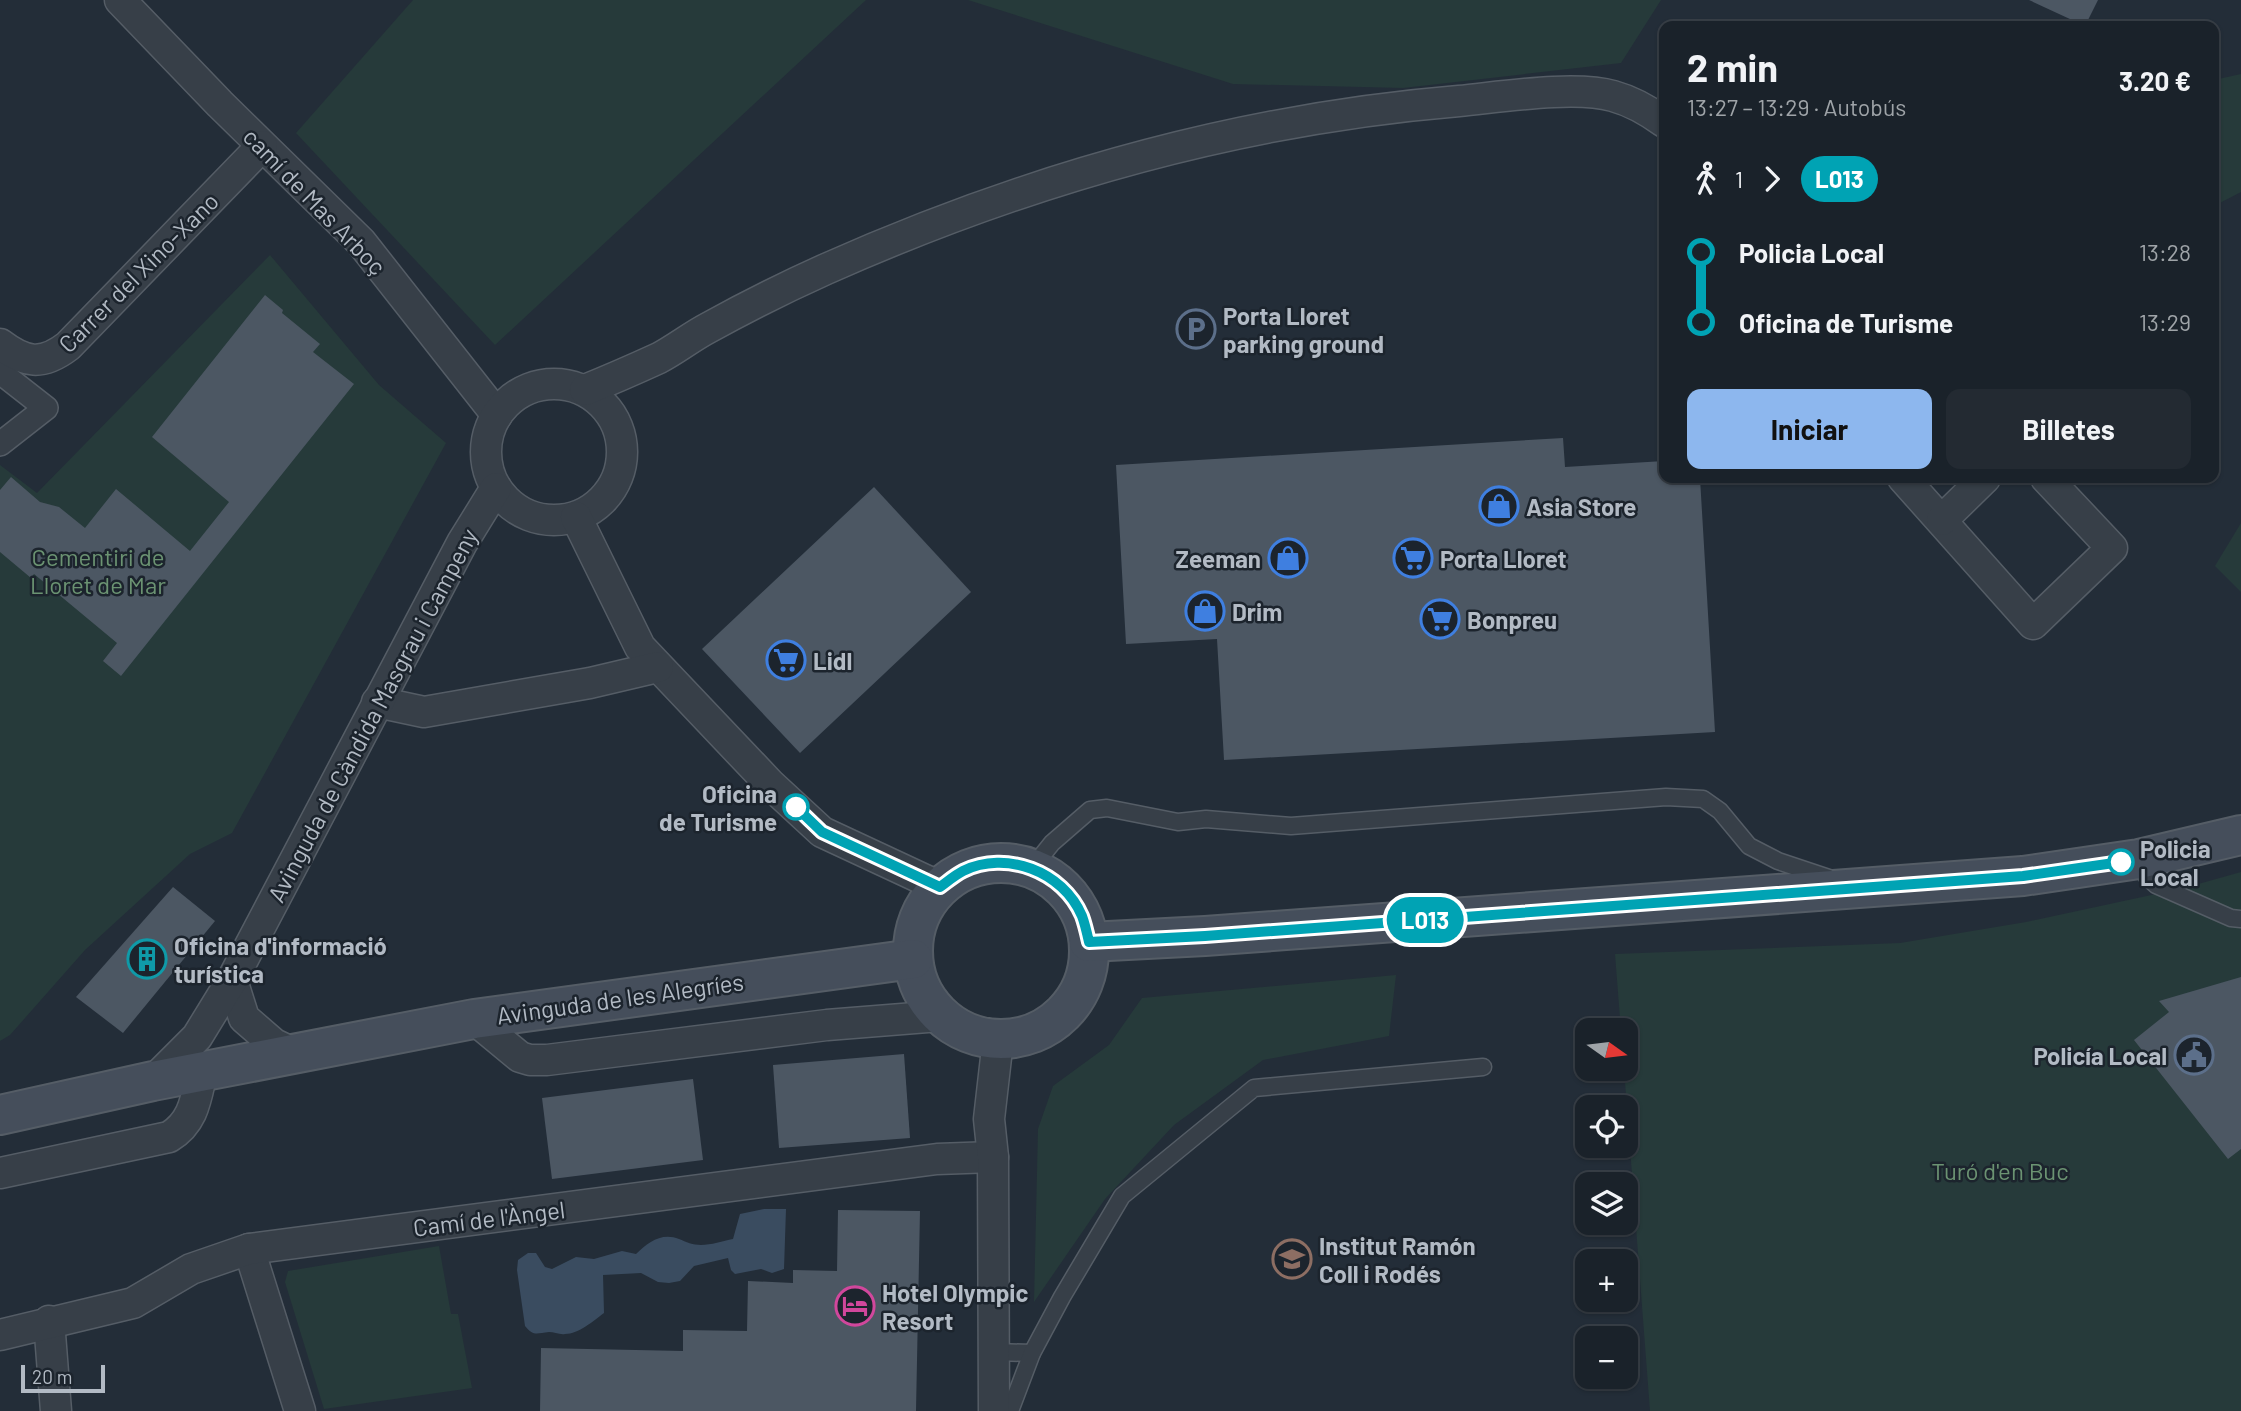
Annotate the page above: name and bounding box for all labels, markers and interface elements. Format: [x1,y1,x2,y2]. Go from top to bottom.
text: 2 min [1687,44,1778,90]
text: 3.20 € [2119,65,2191,96]
text: 13:27 – 13:29 · Autobús [1687,93,1906,121]
street label: camí de Mas Arboç [238,122,392,280]
icon: walk [1687,160,1725,198]
icon: forward [1753,160,1791,198]
text: L013 [1815,164,1864,193]
text: 1 [1735,165,1743,193]
street label: Carrer del Xino-Xano [52,186,224,358]
text: Policia Local [1739,237,1884,268]
text: 13:28 [2139,238,2191,266]
place label: Porta Lloret parking ground [1223,301,1384,358]
text: Oficina de Turisme [1739,307,1953,338]
parking icon: Porta Lloret parking ground [1175,308,1217,350]
text: 13:29 [2139,308,2191,336]
button: Iniciar [1687,389,1932,469]
button: Billetes [1946,389,2191,469]
shop icon: Asia Store [1478,485,1520,527]
place label: Asia Store [1526,492,1636,521]
street label: Avinguda de Càndida Masgrau i Campeny [261,523,483,907]
shop icon: Zeeman [1267,537,1309,579]
supermarket icon: Porta Lloret [1392,537,1434,579]
park label: Cementiri de Lloret de Mar [30,542,166,599]
place label: Zeeman [1176,544,1261,573]
place label: Porta Lloret [1440,544,1567,573]
shop icon: Drim [1184,590,1226,632]
place label: Drim [1232,597,1282,626]
supermarket icon: Bonpreu [1419,598,1461,640]
place label: Bonpreu [1467,605,1557,634]
supermarket icon: Lidl [765,639,807,681]
place label: Lidl [813,646,852,675]
place label: Oficina de Turisme [659,779,777,836]
marker: Oficina de Turisme [783,794,809,820]
place label: Policia Local [2140,834,2211,891]
marker: Policia Local [2108,849,2134,875]
line badge: L013 [1376,897,1474,943]
text: L013 [1401,905,1449,934]
place label: Oficina d'informació turística [174,931,387,988]
building icon: Oficina d'informació turística [126,938,168,980]
street label: Avinguda de les Alegríes [495,966,745,1030]
north arrow [1575,1018,1638,1082]
map controls [1575,1018,1638,1389]
public building icon: Policía Local [2173,1034,2215,1076]
place label: Policía Local [2033,1041,2167,1070]
button: locate [1575,1095,1638,1158]
park label: Turó d'en Buc [1931,1156,2069,1185]
button: layers [1575,1172,1638,1235]
street label: Camí de l'Àngel [411,1194,567,1242]
place label: Institut Ramón Coll i Rodés [1319,1231,1476,1288]
school or university icon: Institut Ramón Coll i Rodés [1271,1238,1313,1280]
button: + [1575,1249,1638,1312]
place label: Hotel Olympic Resort [882,1278,1028,1335]
hotel icon: Hotel Olympic Resort [834,1285,876,1327]
button: − [1575,1326,1638,1389]
scale bar [21,1362,105,1394]
text: 20 m [32,1365,72,1388]

